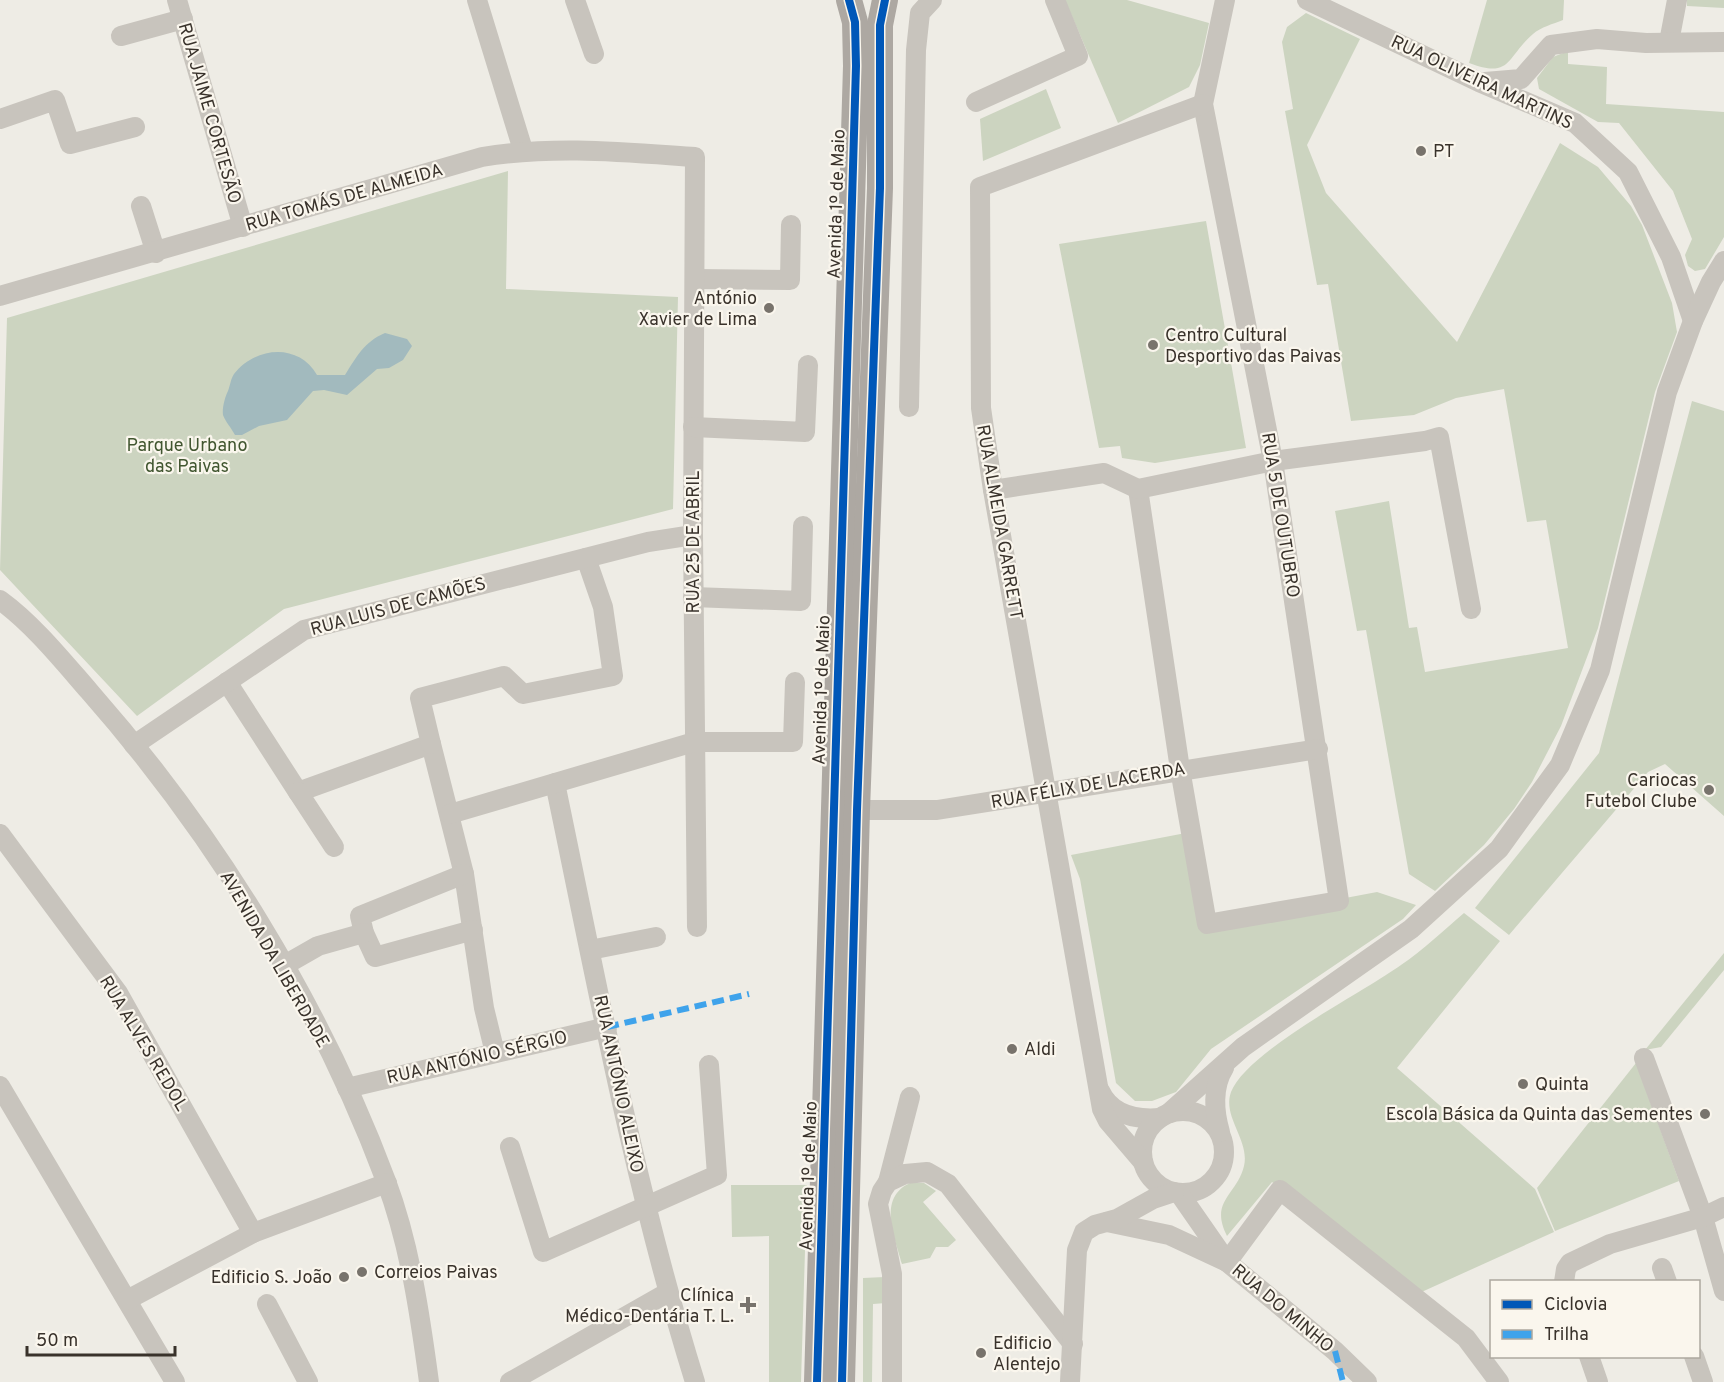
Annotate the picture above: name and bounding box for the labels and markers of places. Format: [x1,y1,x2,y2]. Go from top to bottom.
place label: PT [1433,141,1455,164]
marker: PT [1414,144,1428,158]
place label: António Xavier de Lima [639,288,757,332]
marker: António Xavier de Lima [762,301,776,315]
place label: Centro Cultural Desportivo das Paivas [1165,325,1341,369]
marker: Centro Cultural Desportivo das Paivas [1146,338,1160,352]
place label: Cariocas Futebol Clube [1585,770,1697,814]
marker: Cariocas Futebol Clube [1702,783,1716,797]
place label: Aldi [1024,1039,1056,1062]
marker: Aldi [1005,1042,1019,1056]
place label: Quinta [1535,1074,1589,1097]
marker: Quinta [1516,1077,1530,1091]
place label: Escola Básica da Quinta das Sementes [1386,1104,1693,1127]
marker: Escola Básica da Quinta das Sementes [1698,1107,1712,1121]
place label: Correios Paivas [374,1262,498,1285]
marker: Correios Paivas [355,1265,369,1279]
place label: Edificio S. João [211,1267,332,1290]
marker: Edificio S. João [337,1270,351,1284]
place label: Clínica Médico-Dentária T. L. [565,1285,734,1329]
marker: Clínica Médico-Dentária T. L. [739,1296,757,1314]
place label: Edificio Alentejo [993,1333,1061,1377]
marker: Edificio Alentejo [974,1346,988,1360]

